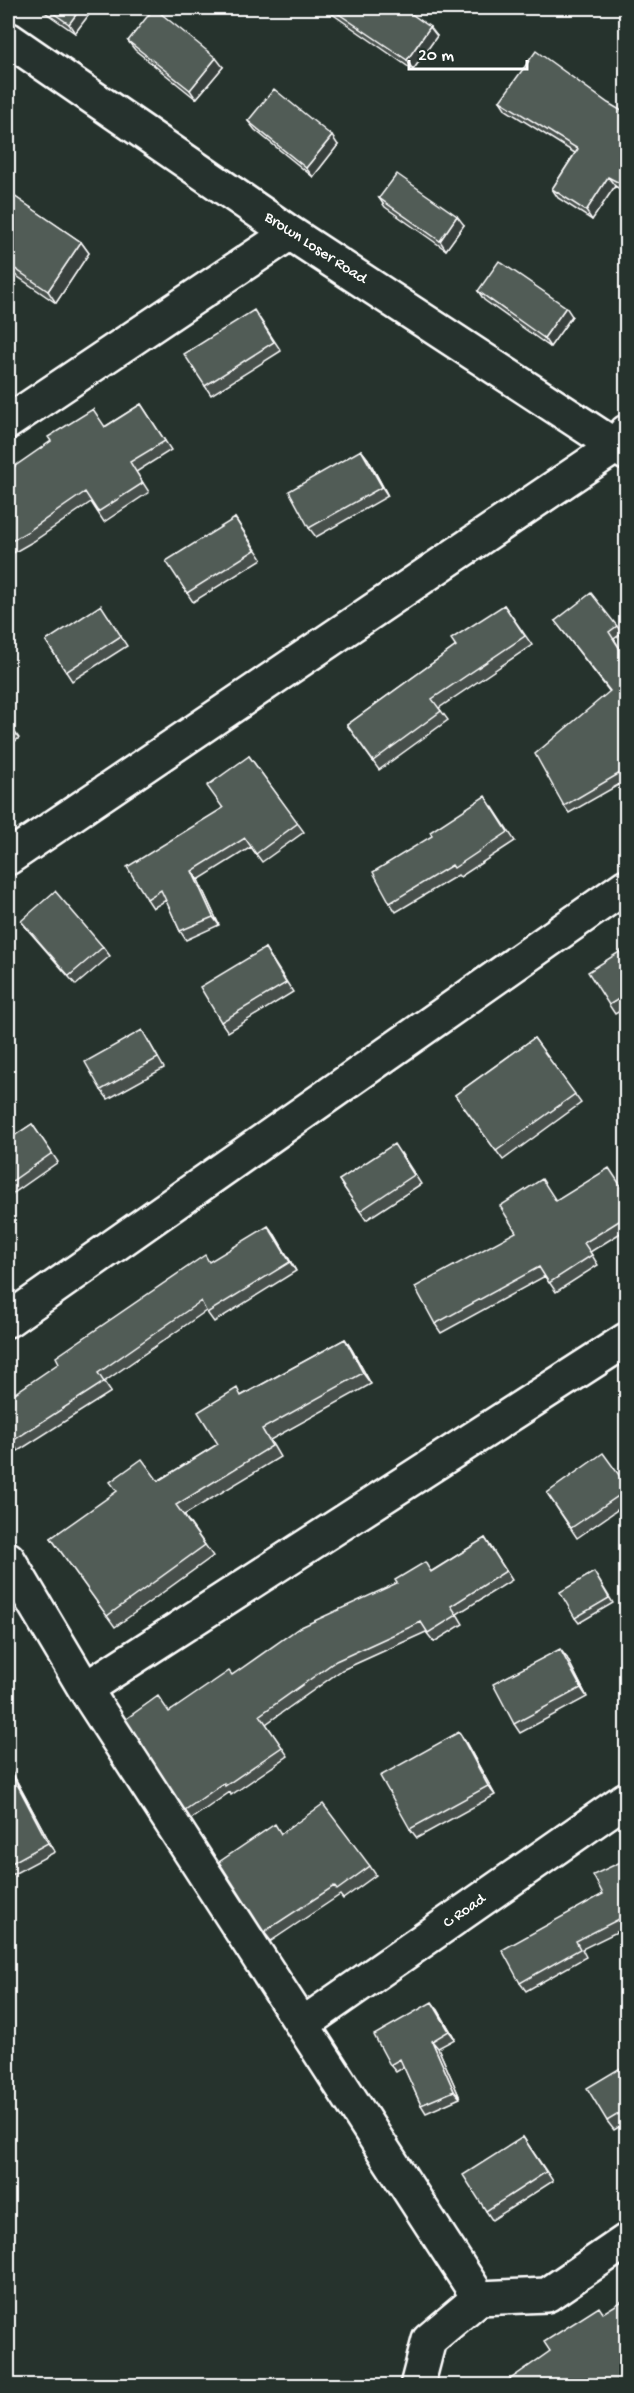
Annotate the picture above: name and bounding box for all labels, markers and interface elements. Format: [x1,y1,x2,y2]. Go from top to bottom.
scale bar [409,33,528,71]
text: 20 m [418,46,454,67]
street label: Brown Loser Road [259,208,371,290]
street label: C Road [440,1890,491,1933]

